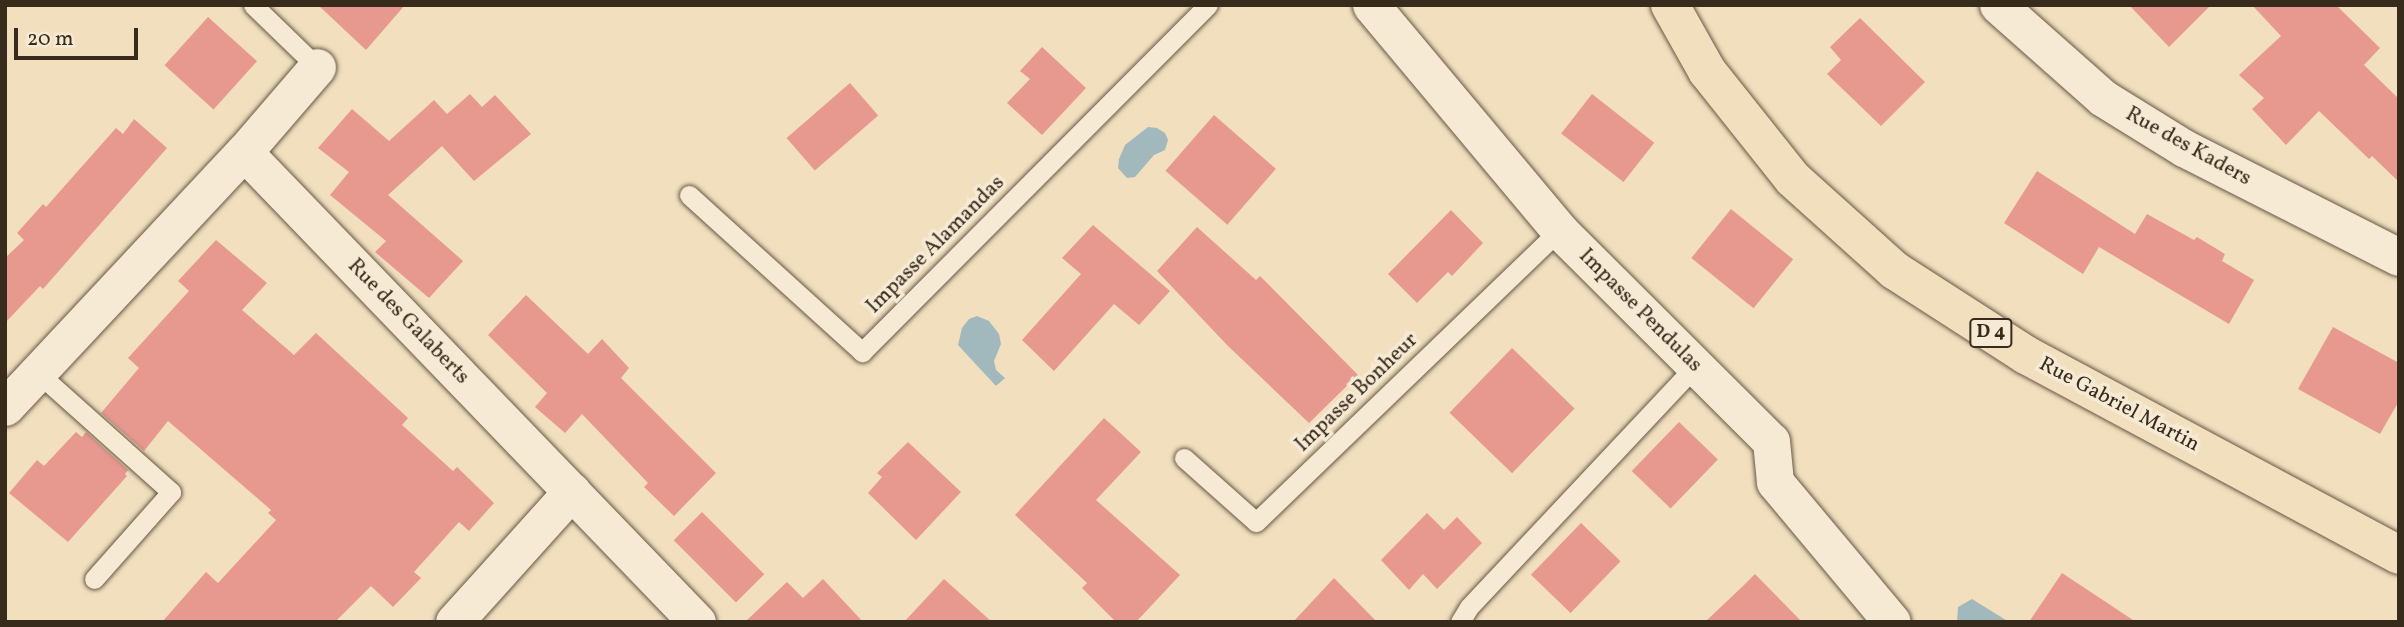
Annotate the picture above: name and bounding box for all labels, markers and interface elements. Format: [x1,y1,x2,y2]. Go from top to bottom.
scale bar [18,14,142,58]
text: 20 m [27,25,73,54]
street label: Rue des Kaders [2121,102,2255,192]
street label: Impasse Alamandas [862,171,1010,319]
street label: Impasse Pendulas [1573,244,1707,378]
street label: Rue des Galaberts [342,254,474,390]
road number: D 4 [1968,318,2014,348]
street label: Impasse Bonheur [1291,328,1423,458]
street label: Rue Gabriel Martin [2034,352,2204,458]

